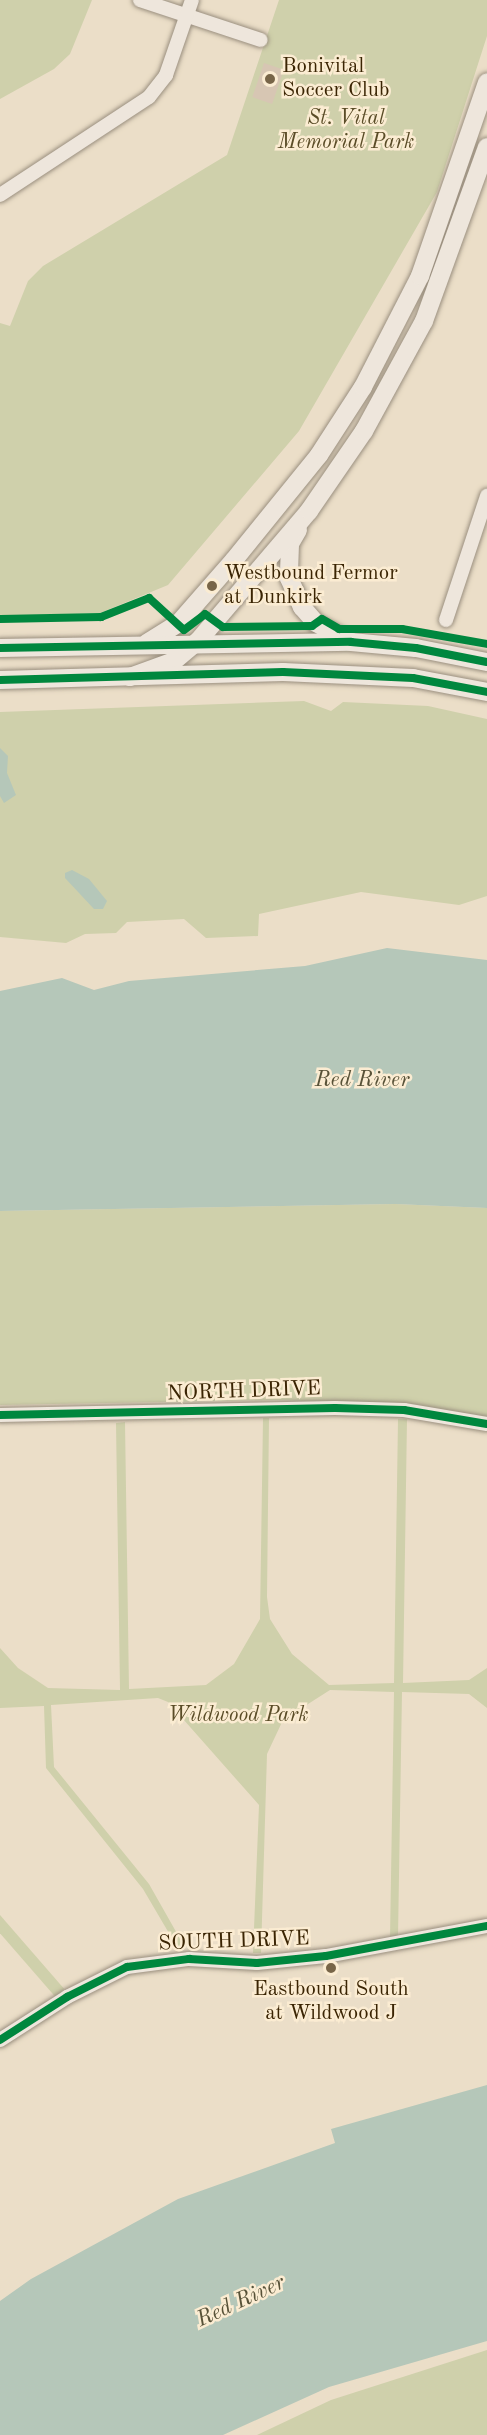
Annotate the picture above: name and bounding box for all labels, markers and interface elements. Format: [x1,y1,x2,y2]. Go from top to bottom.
place label: Bonivital Soccer Club [282,54,390,104]
marker: Bonivital Soccer Club [263,72,277,86]
park label: St. Vital Memorial Park [278,106,414,156]
place label: Westbound Fermor at Dunkirk [224,561,398,611]
marker: Westbound Fermor at Dunkirk [205,579,219,593]
water label: Red River [315,1068,409,1094]
street label: NORTH DRIVE [167,1377,321,1407]
park label: Wildwood Park [167,1703,309,1729]
street label: SOUTH DRIVE [158,1927,310,1957]
marker: Eastbound South at Wildwood J [324,1961,338,1975]
place label: Eastbound South at Wildwood J [253,1977,409,2027]
water label: Red River [192,2270,290,2334]

